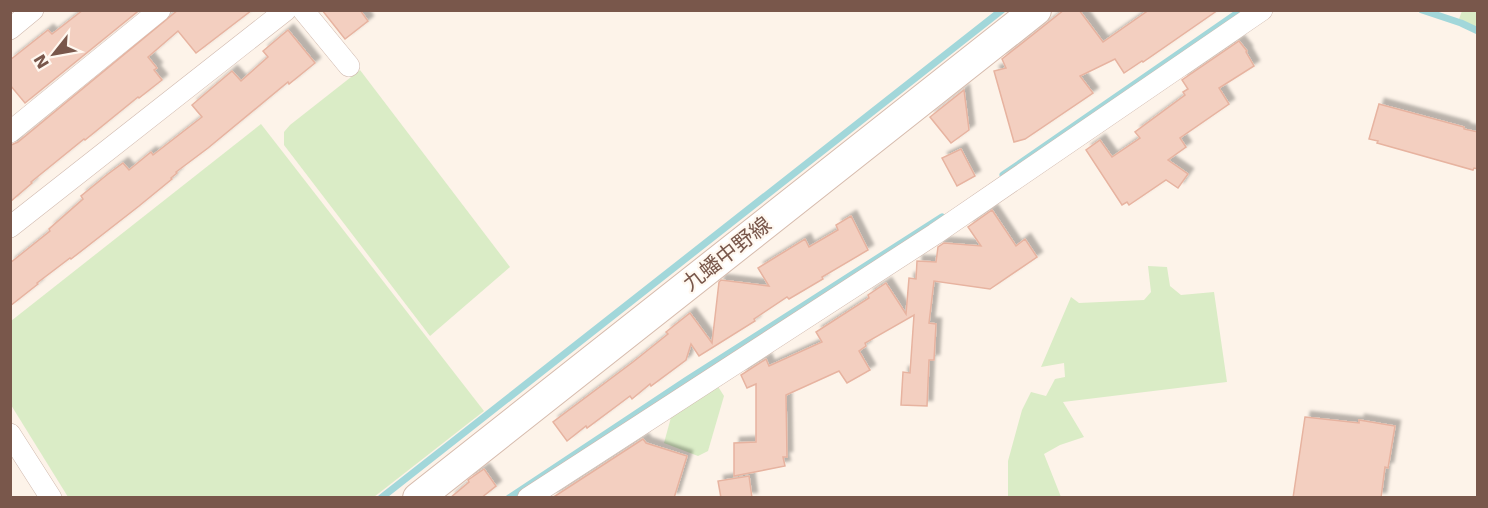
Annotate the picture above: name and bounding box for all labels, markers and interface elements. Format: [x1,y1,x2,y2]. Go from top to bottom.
north arrow [24,24,84,84]
text: N [30,51,53,72]
street label: 九蟠中野線 [678,212,776,296]

